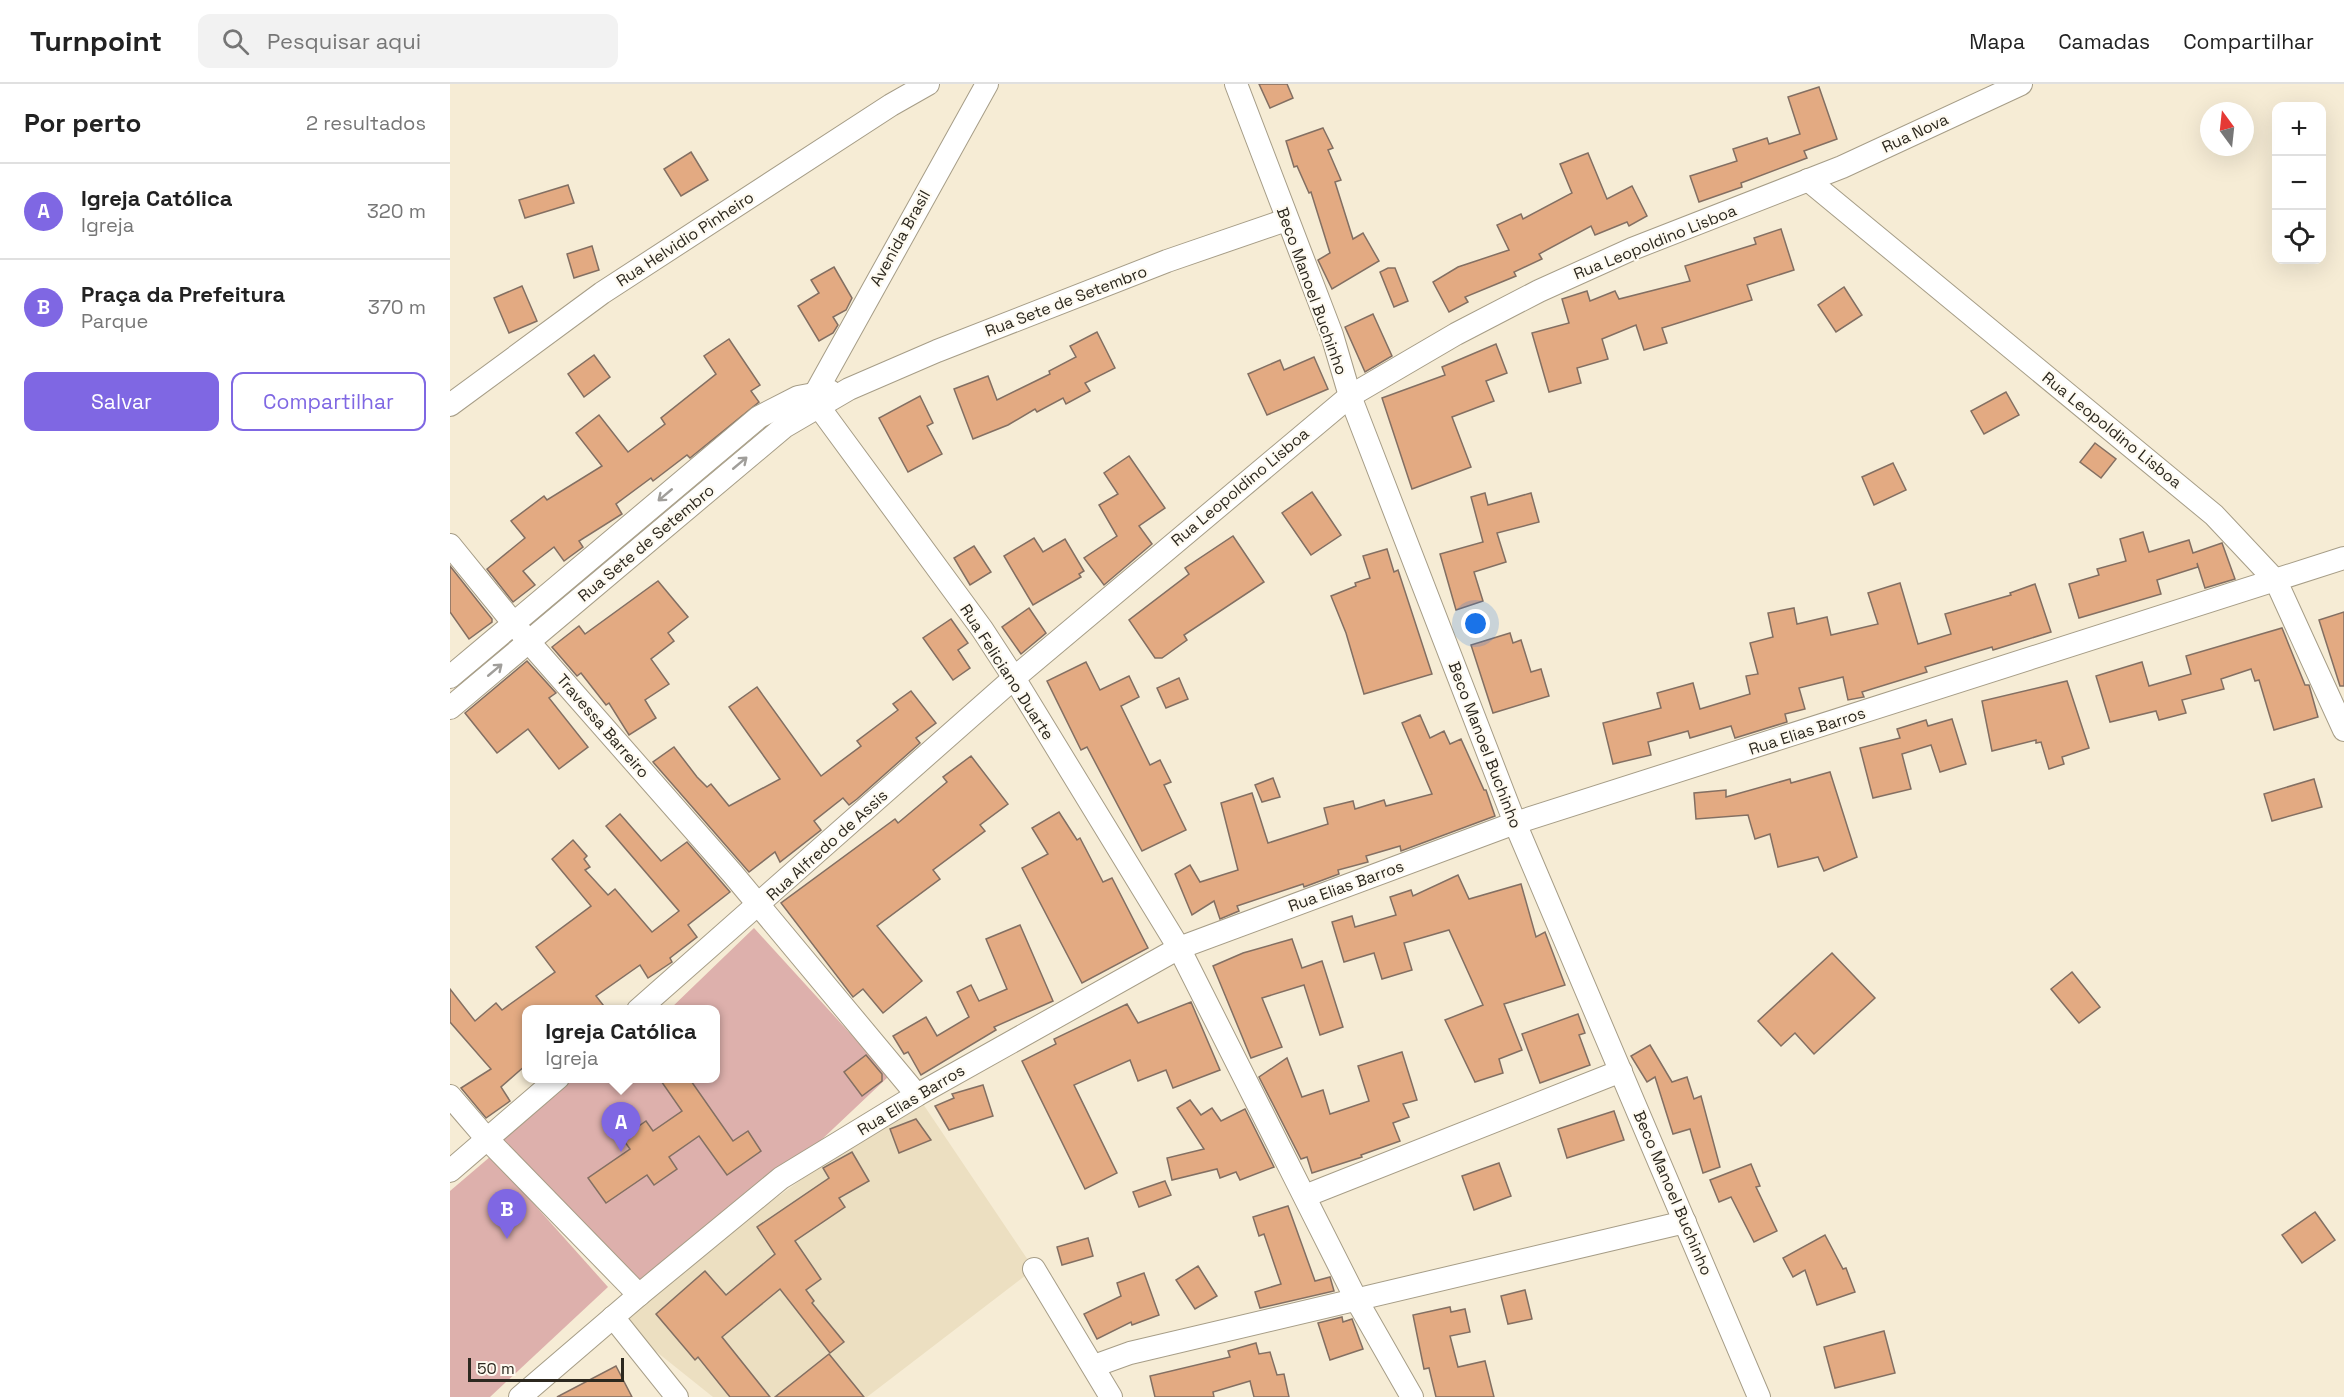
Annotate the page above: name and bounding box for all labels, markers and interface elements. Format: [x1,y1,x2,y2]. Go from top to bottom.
search box [198,14,618,68]
text: Turnpoint [30,23,162,59]
icon: search [219,25,252,58]
text: Pesquisar aqui [267,27,421,55]
text: Mapa [1969,28,2025,55]
text: Camadas [2058,28,2150,55]
text: Compartilhar [2183,28,2314,55]
north arrow [2200,102,2254,156]
map controls [2272,102,2326,264]
button: + [2272,102,2326,156]
text: Por perto [24,106,141,140]
street label: Rua Nova [1878,108,1952,158]
text: 2 resultados [306,110,426,136]
button: − [2272,156,2326,210]
text: Igreja Católica [81,184,233,212]
street label: Avenida Brasil [865,186,935,290]
street label: Rua Helvidio Pinheiro [612,187,758,291]
text: A [37,198,50,224]
text: 320 m [367,198,426,224]
street label: Rua Leopoldino Lisboa [1570,200,1740,284]
street label: Beco Manoel Buchinho [1272,204,1352,378]
button: locate [2272,210,2326,264]
text: Igreja [81,212,134,238]
street label: Rua Sete de Setembro [982,260,1150,342]
text: Praça da Prefeitura [81,280,285,308]
text: B [37,294,50,320]
text: 370 m [368,294,426,320]
text: Parque [81,308,148,334]
street label: Rua Leopoldino Lisboa [2038,367,2186,493]
button: Salvar [24,372,219,431]
button: Compartilhar [231,372,426,431]
street label: Rua Leopoldino Lisboa [1167,423,1313,551]
one-way arrow [732,456,747,470]
street label: Rua Sete de Setembro [573,480,719,606]
one-way arrow [657,489,673,502]
street label: Rua Feliciano Duarte [955,600,1059,744]
your location [1461,609,1490,638]
street label: Beco Manoel Buchinho [1443,659,1527,831]
one-way arrow [487,663,503,676]
street label: Travessa Barreiro [552,670,654,782]
street label: Rua Elias Barros [1746,702,1868,760]
street label: Rua Alfredo de Assis [762,785,892,905]
street label: Rua Elias Barros [1285,855,1407,917]
popup [522,1005,720,1083]
text: Igreja Católica [545,1017,697,1045]
text: Igreja [545,1045,598,1071]
street label: Rua Elias Barros [853,1060,969,1140]
pin: A [602,1102,640,1152]
street label: Beco Manoel Buchinho [1629,1107,1717,1279]
pin: B [488,1190,526,1239]
scale bar [468,1355,624,1382]
text: 50 m [477,1358,515,1379]

